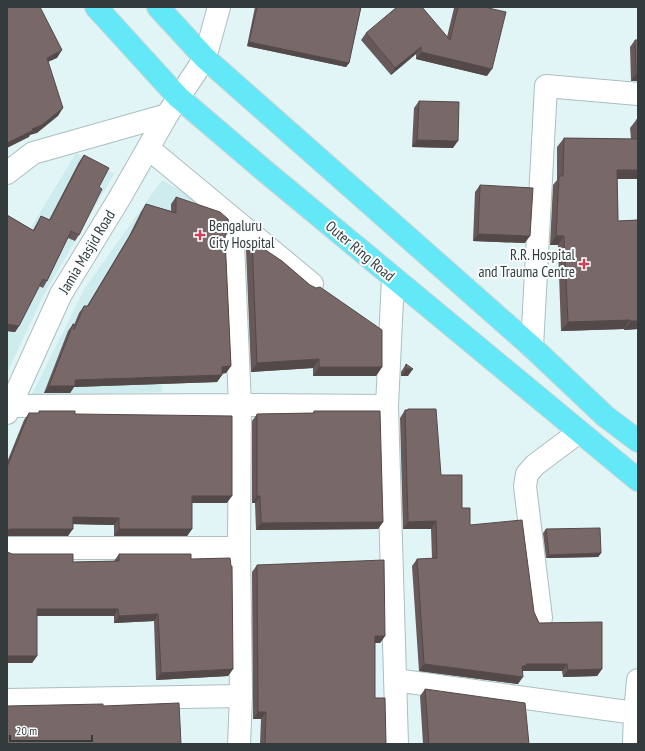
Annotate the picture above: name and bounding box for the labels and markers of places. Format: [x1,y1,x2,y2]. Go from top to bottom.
place label: Bengaluru City Hospital [209,216,275,252]
marker: Bengaluru City Hospital [194,229,206,241]
place label: R.R. Hospital and Trauma Centre [478,245,576,281]
marker: R.R. Hospital and Trauma Centre [578,258,590,270]

